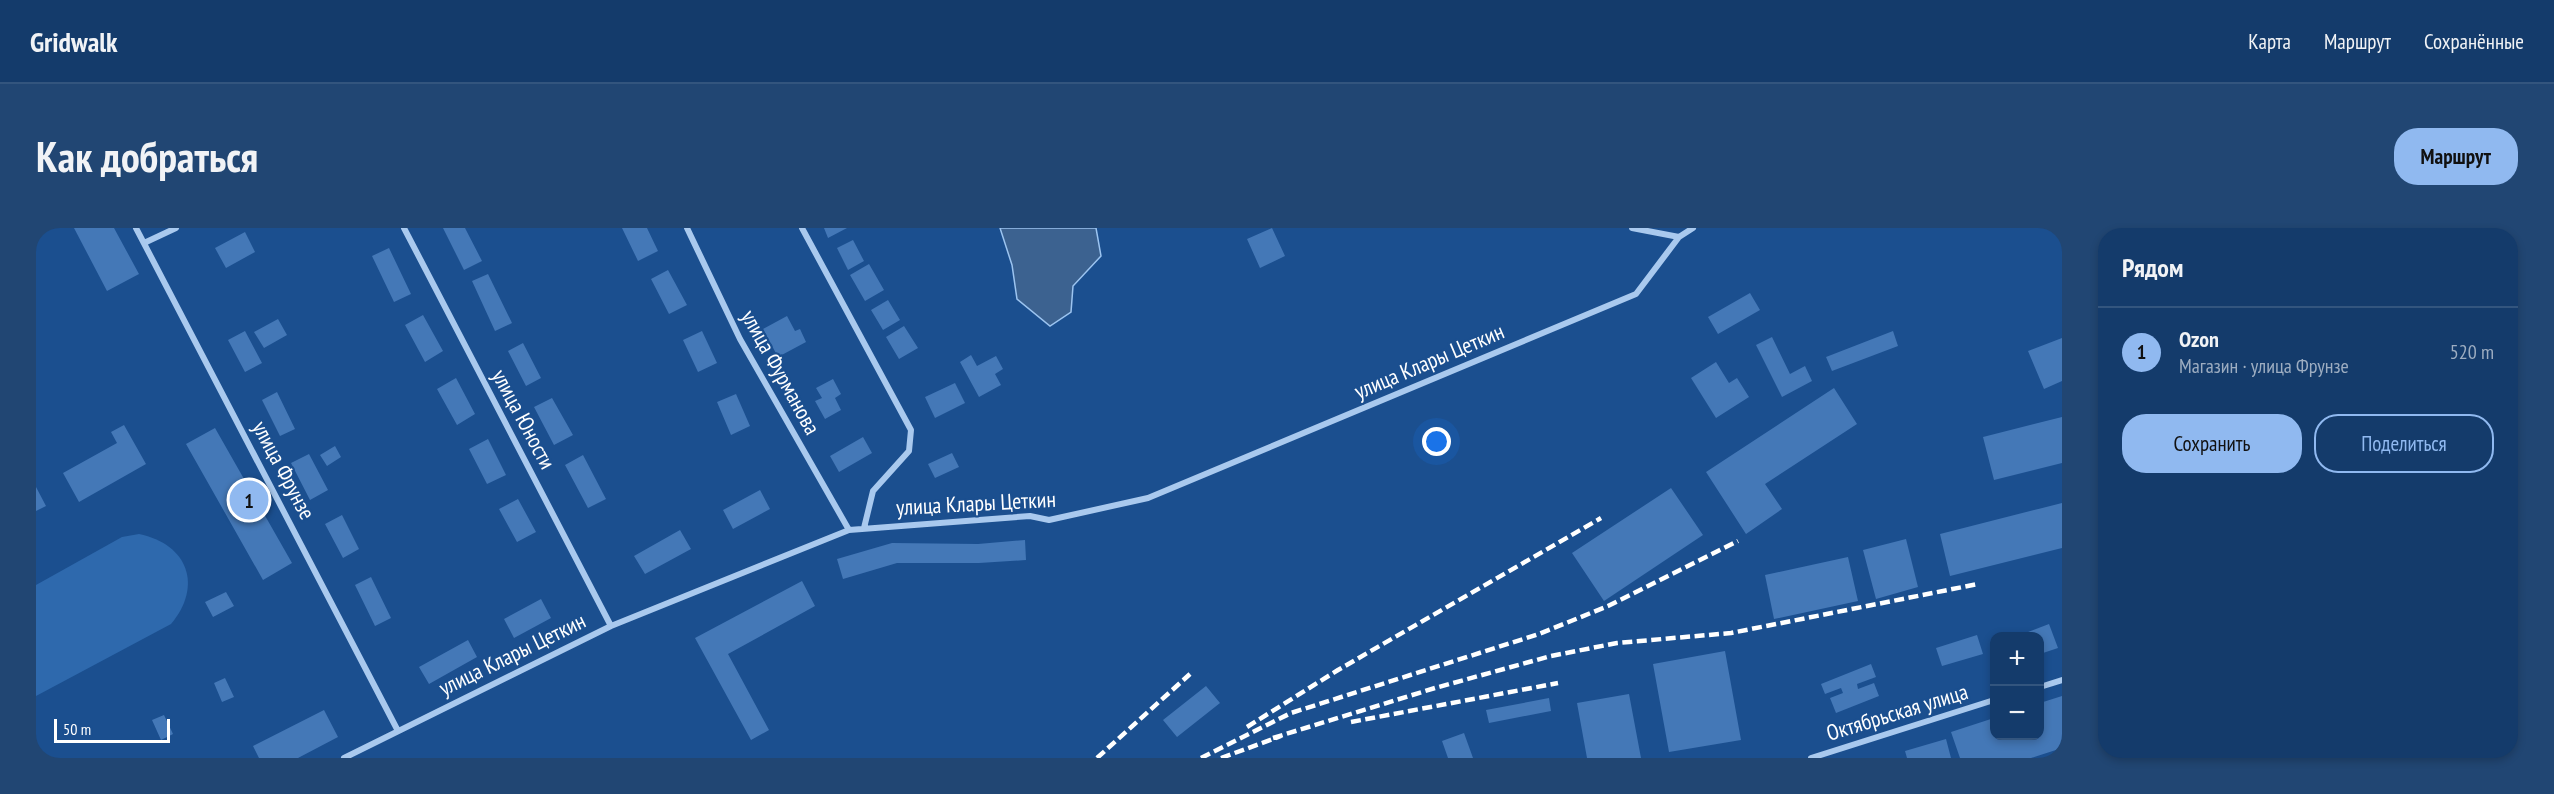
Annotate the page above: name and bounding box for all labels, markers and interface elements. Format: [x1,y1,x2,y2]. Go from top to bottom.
text: Gridwalk [30,23,118,60]
text: Карта [2248,28,2291,55]
text: Маршрут [2324,28,2391,55]
text: Сохранённые [2424,28,2524,55]
button: Маршрут [2394,128,2518,185]
text: Как добраться [36,129,258,184]
text: Рядом [2122,251,2183,284]
street label: улица Фурманова [735,305,827,439]
street label: улица Клары Цеткин [1350,317,1508,405]
text: Ozon [2179,325,2219,353]
text: 1 [2137,339,2146,365]
text: 520 m [2450,339,2494,365]
text: Магазин · улица Фрунзе [2179,353,2349,379]
street label: улица Юности [486,364,562,474]
button: Сохранить [2122,414,2302,473]
button: Поделиться [2314,414,2494,473]
street label: улица Фрунзе [246,416,322,524]
your location [1422,427,1451,456]
pin: 1 [230,478,268,522]
street label: улица Клары Цеткин [895,485,1057,521]
street label: улица Клары Цеткин [434,606,590,702]
map controls [1990,632,2044,740]
button: + [1990,632,2044,686]
street label: Октябрьская улица [1823,677,1971,747]
button: − [1990,686,2044,740]
scale bar [54,716,170,744]
text: 50 m [63,719,91,739]

